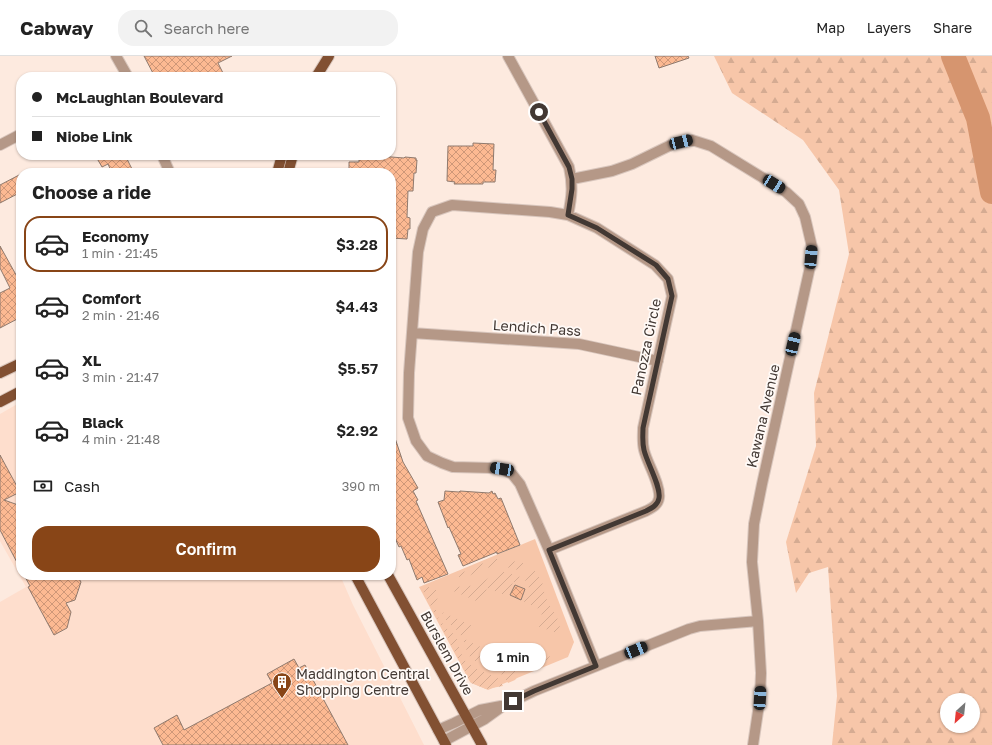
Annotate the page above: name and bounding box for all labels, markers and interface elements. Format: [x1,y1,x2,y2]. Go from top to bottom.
search box [118,10,398,46]
text: Cabway [20,16,94,39]
icon: search [132,17,154,39]
text: Search here [164,19,249,37]
text: Map [816,19,845,36]
text: Layers [867,19,911,36]
text: Share [933,19,972,36]
text: McLaughlan Boulevard [56,88,223,106]
route start [530,103,548,121]
text: Niobe Link [56,127,133,145]
car [668,133,694,151]
car [761,173,787,195]
text: Choose a ride [32,181,151,203]
icon: car [34,226,70,262]
text: Economy [82,227,149,245]
text: $3.28 [336,235,378,253]
text: 1 min · 21:45 [82,245,158,261]
car [804,245,818,269]
icon: car [34,288,70,324]
text: Comfort [82,289,141,307]
text: $4.43 [336,297,378,315]
street label: Panozza Circle [627,297,664,397]
text: 2 min · 21:46 [82,307,160,323]
street label: Lendich Pass [492,316,582,339]
car [784,331,802,357]
icon: car [34,350,70,386]
text: XL [82,351,101,369]
text: $5.57 [337,359,378,377]
street label: Kawana Avenue [742,362,783,469]
text: 3 min · 21:47 [82,369,159,385]
icon: car [34,412,70,448]
text: Black [82,413,124,431]
text: $2.92 [336,421,378,439]
text: 4 min · 21:48 [82,431,160,447]
car [489,461,515,477]
icon: cash [32,475,54,497]
text: Cash [64,477,100,495]
text: 390 m [342,478,380,494]
button: Confirm [32,526,380,572]
street label: Burslem Drive [417,608,478,698]
car [623,640,649,660]
callout: 1 min [480,643,546,671]
text: 1 min [497,649,529,665]
place label: Maddington Central Shopping Centre [296,665,430,698]
building icon: Maddington Central Shopping Centre [271,671,293,699]
car [753,686,767,710]
route end [504,692,522,710]
north arrow [940,693,980,733]
map controls [940,693,980,733]

